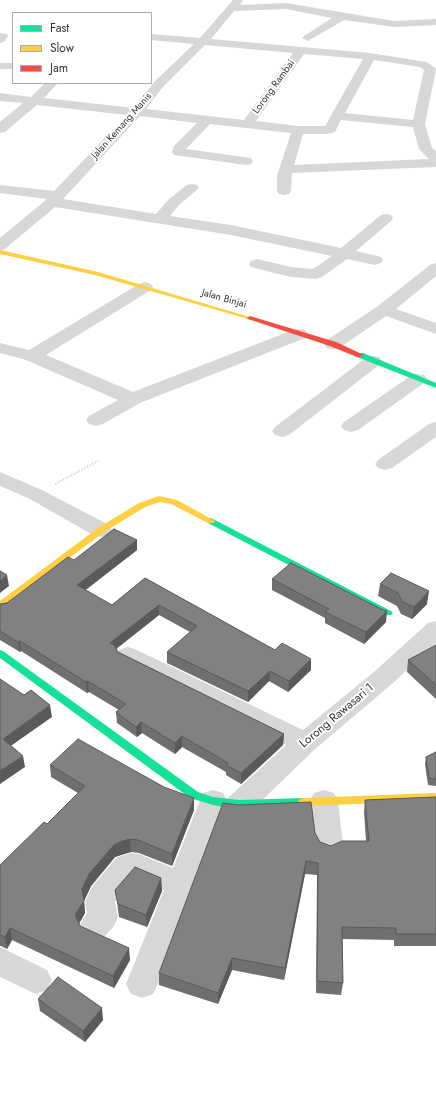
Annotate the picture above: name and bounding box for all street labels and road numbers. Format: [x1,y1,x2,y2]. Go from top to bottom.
street label: Lorong Rambai [250,58,298,116]
street label: Jalan Kemang Manis [89,91,155,161]
street label: Jalan Binjai [200,287,248,311]
street label: Lorong Rawasari 1 [297,681,377,751]

